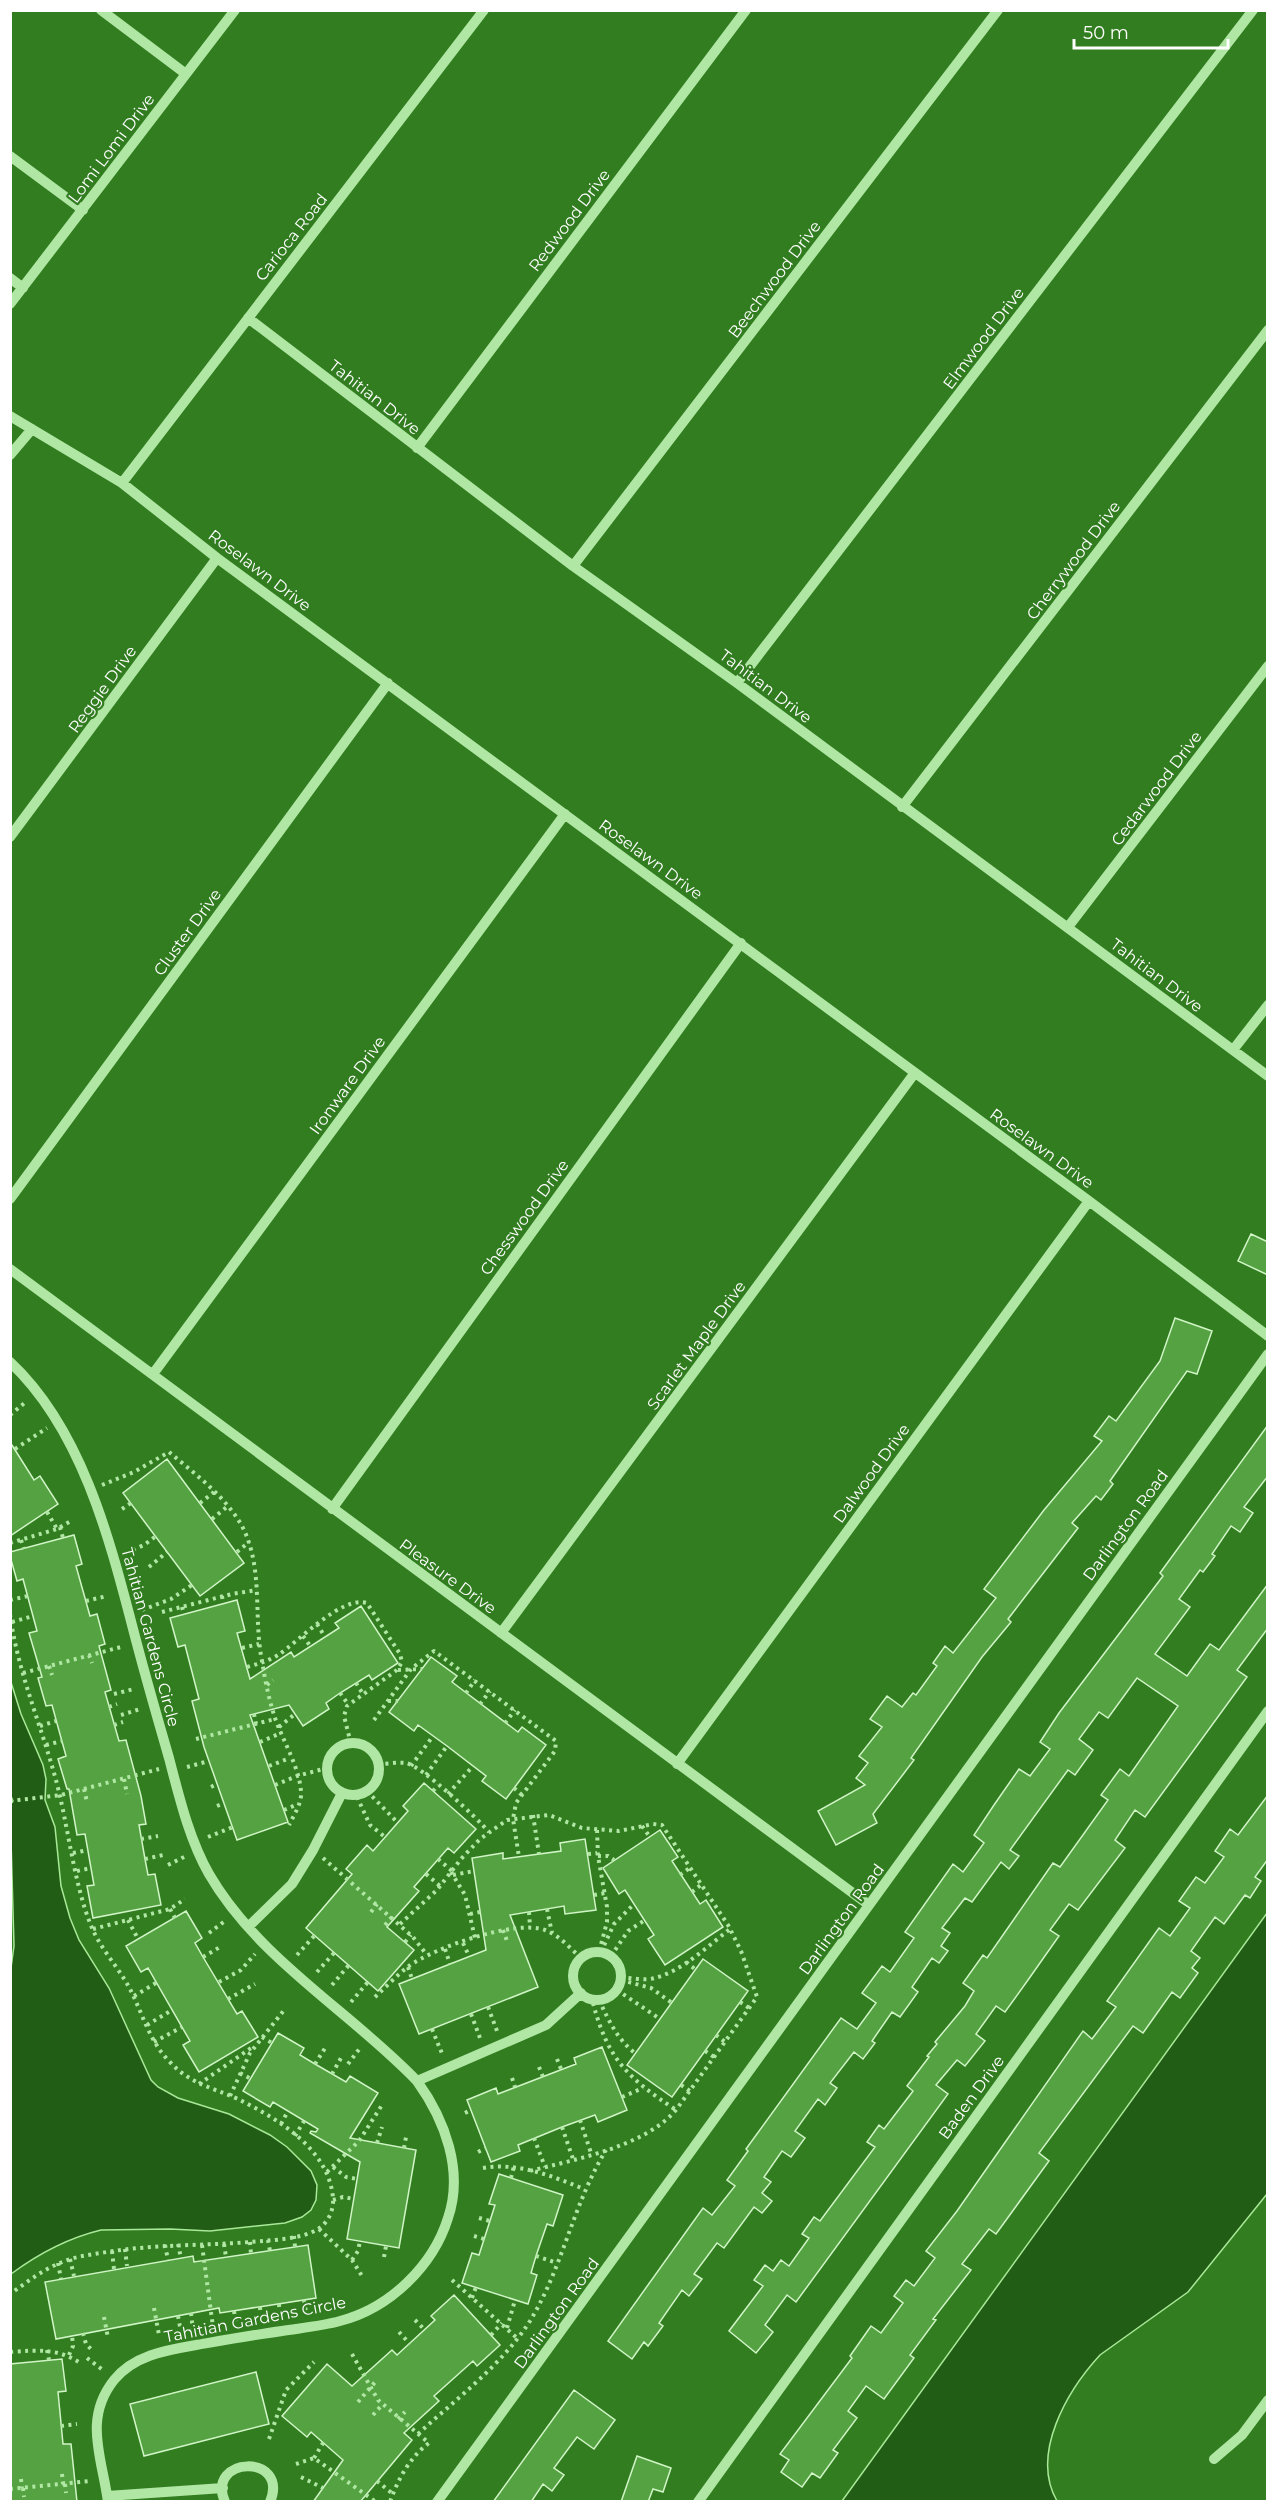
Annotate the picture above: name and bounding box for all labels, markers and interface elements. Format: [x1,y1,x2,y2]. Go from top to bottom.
scale bar [1074,12,1228,50]
text: 50 m [1083,22,1129,44]
street label: Lomi Lomi Drive [64,90,159,207]
street label: Redwood Drive [525,165,614,275]
street label: Carioca Road [251,190,331,285]
street label: Beechwood Drive [724,217,825,342]
street label: Elmwood Drive [939,284,1028,393]
street label: Tahitian Drive [325,356,424,439]
street label: Cherrywood Drive [1023,497,1124,623]
street label: Roselawn Drive [205,526,315,615]
street label: Reggie Drive [64,642,140,737]
street label: Tahitian Drive [716,646,815,727]
street label: Cedarwood Drive [1107,727,1206,849]
street label: Roselawn Drive [595,815,706,903]
street label: Cluster Drive [150,885,225,979]
street label: Tahitian Drive [1107,935,1206,1016]
street label: Ironware Drive [305,1032,389,1138]
street label: Roselawn Drive [986,1104,1097,1192]
street label: Chesswood Drive [476,1156,573,1279]
street label: Scarlet Maple Drive [643,1277,750,1414]
street label: Dalwood Drive [829,1420,914,1527]
street label: Darlington Road [1079,1466,1172,1584]
street label: Pleasure Drive [396,1535,500,1618]
street label: Tahitian Gardens Circle [117,1546,184,1729]
street label: Darlington Road [795,1860,888,1978]
street label: Baden Drive [935,2052,1008,2143]
street label: Darlington Road [510,2254,603,2372]
street label: Tahitian Gardens Circle [163,2293,347,2346]

